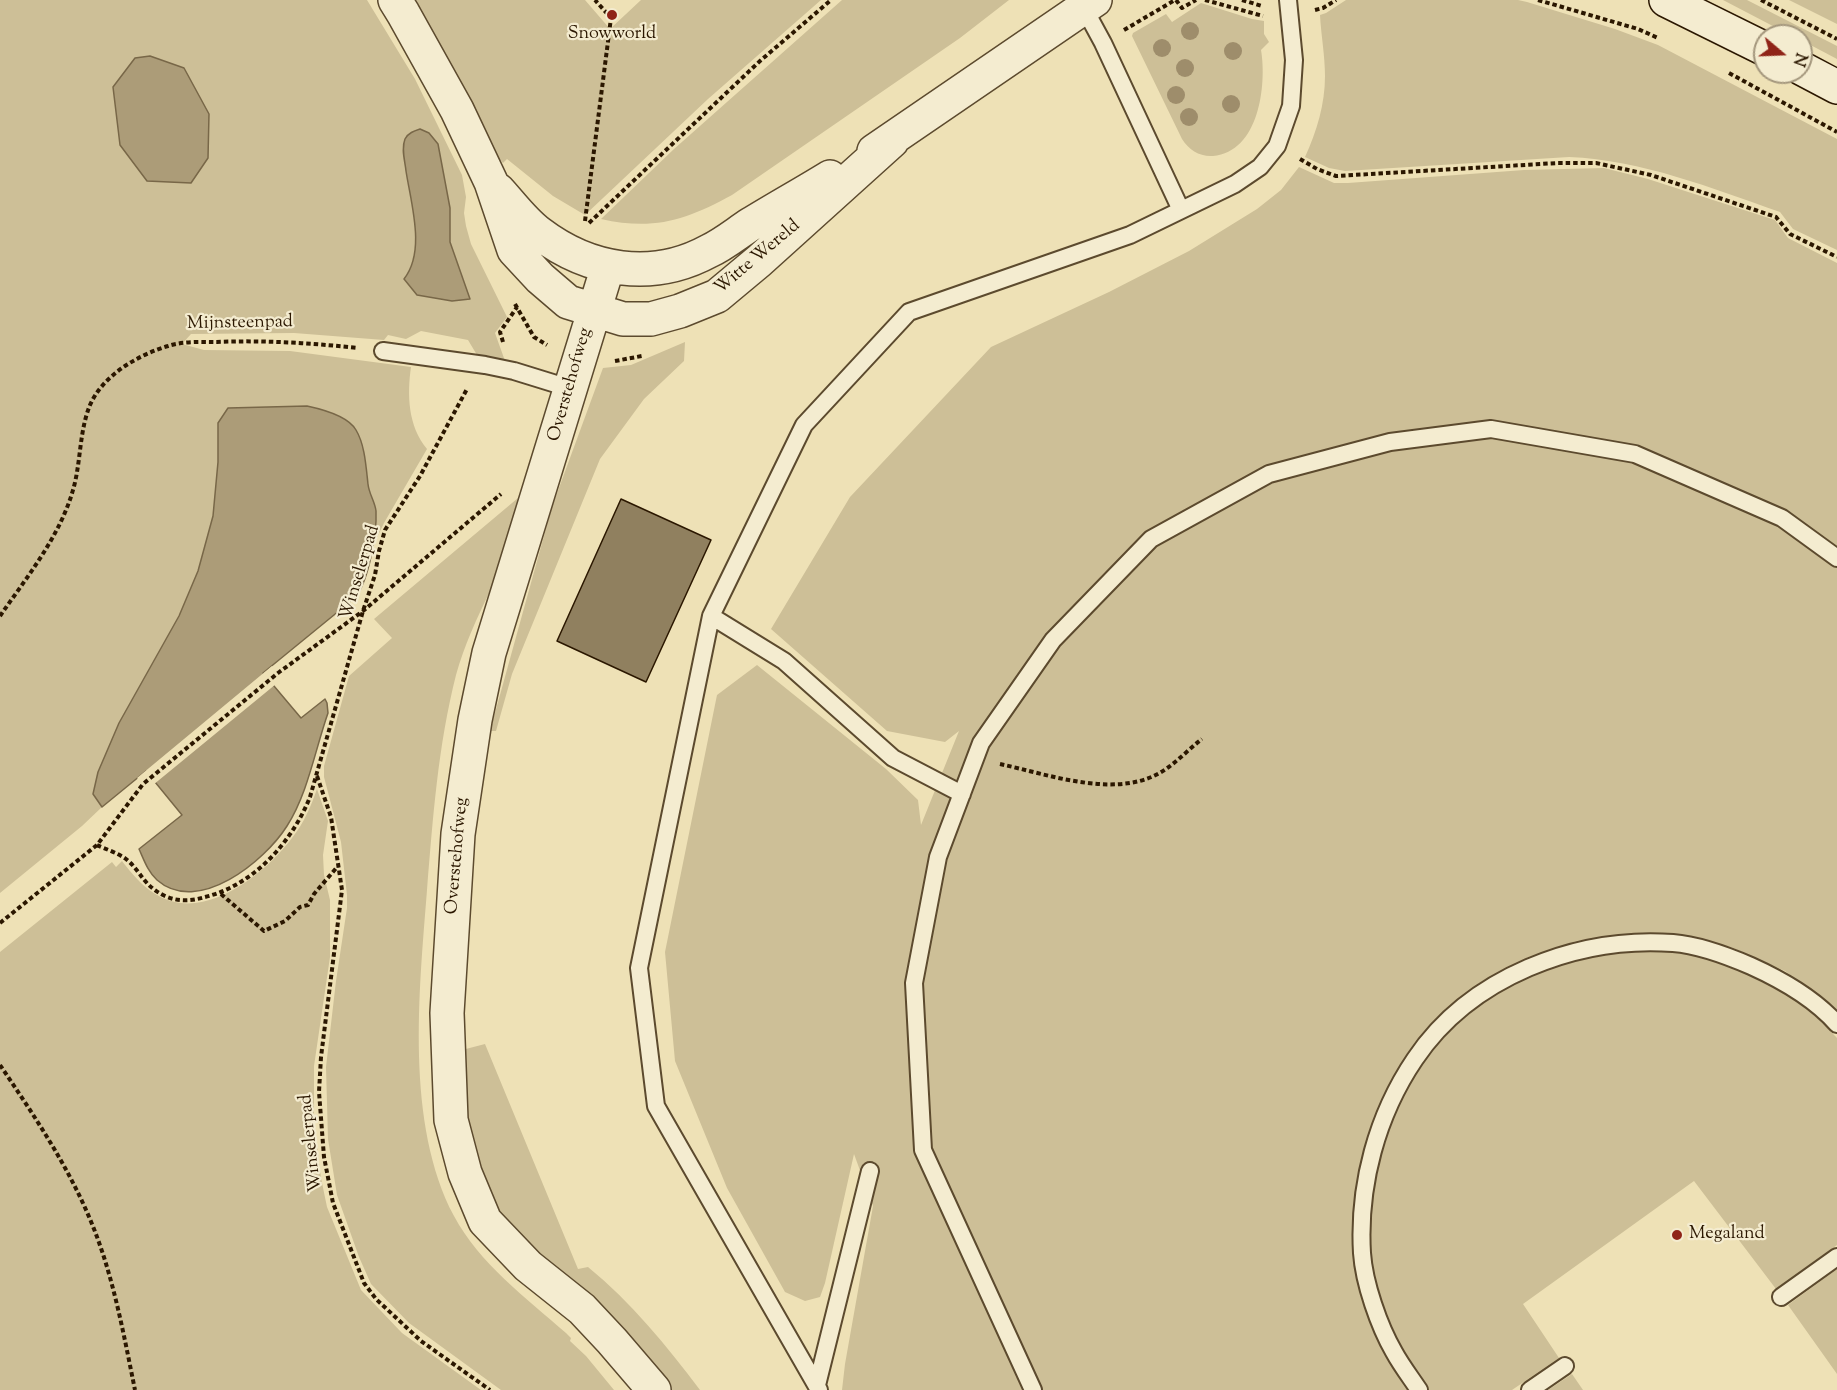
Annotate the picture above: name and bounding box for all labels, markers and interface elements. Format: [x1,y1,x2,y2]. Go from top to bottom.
marker: Snowworld [605,8,619,22]
place label: Snowworld [568,24,656,46]
north arrow [1753,24,1813,84]
text: N [1786,50,1812,69]
street label: Witte Wereld [711,216,805,300]
street label: Mijnsteenpad [187,312,293,336]
street label: Overstehofweg [544,326,598,444]
street label: Winselerpad [336,523,386,623]
street label: Overstehofweg [442,797,474,915]
street label: Winselerpad [296,1093,328,1193]
place label: Megaland [1689,1224,1765,1246]
marker: Megaland [1670,1228,1684,1242]

